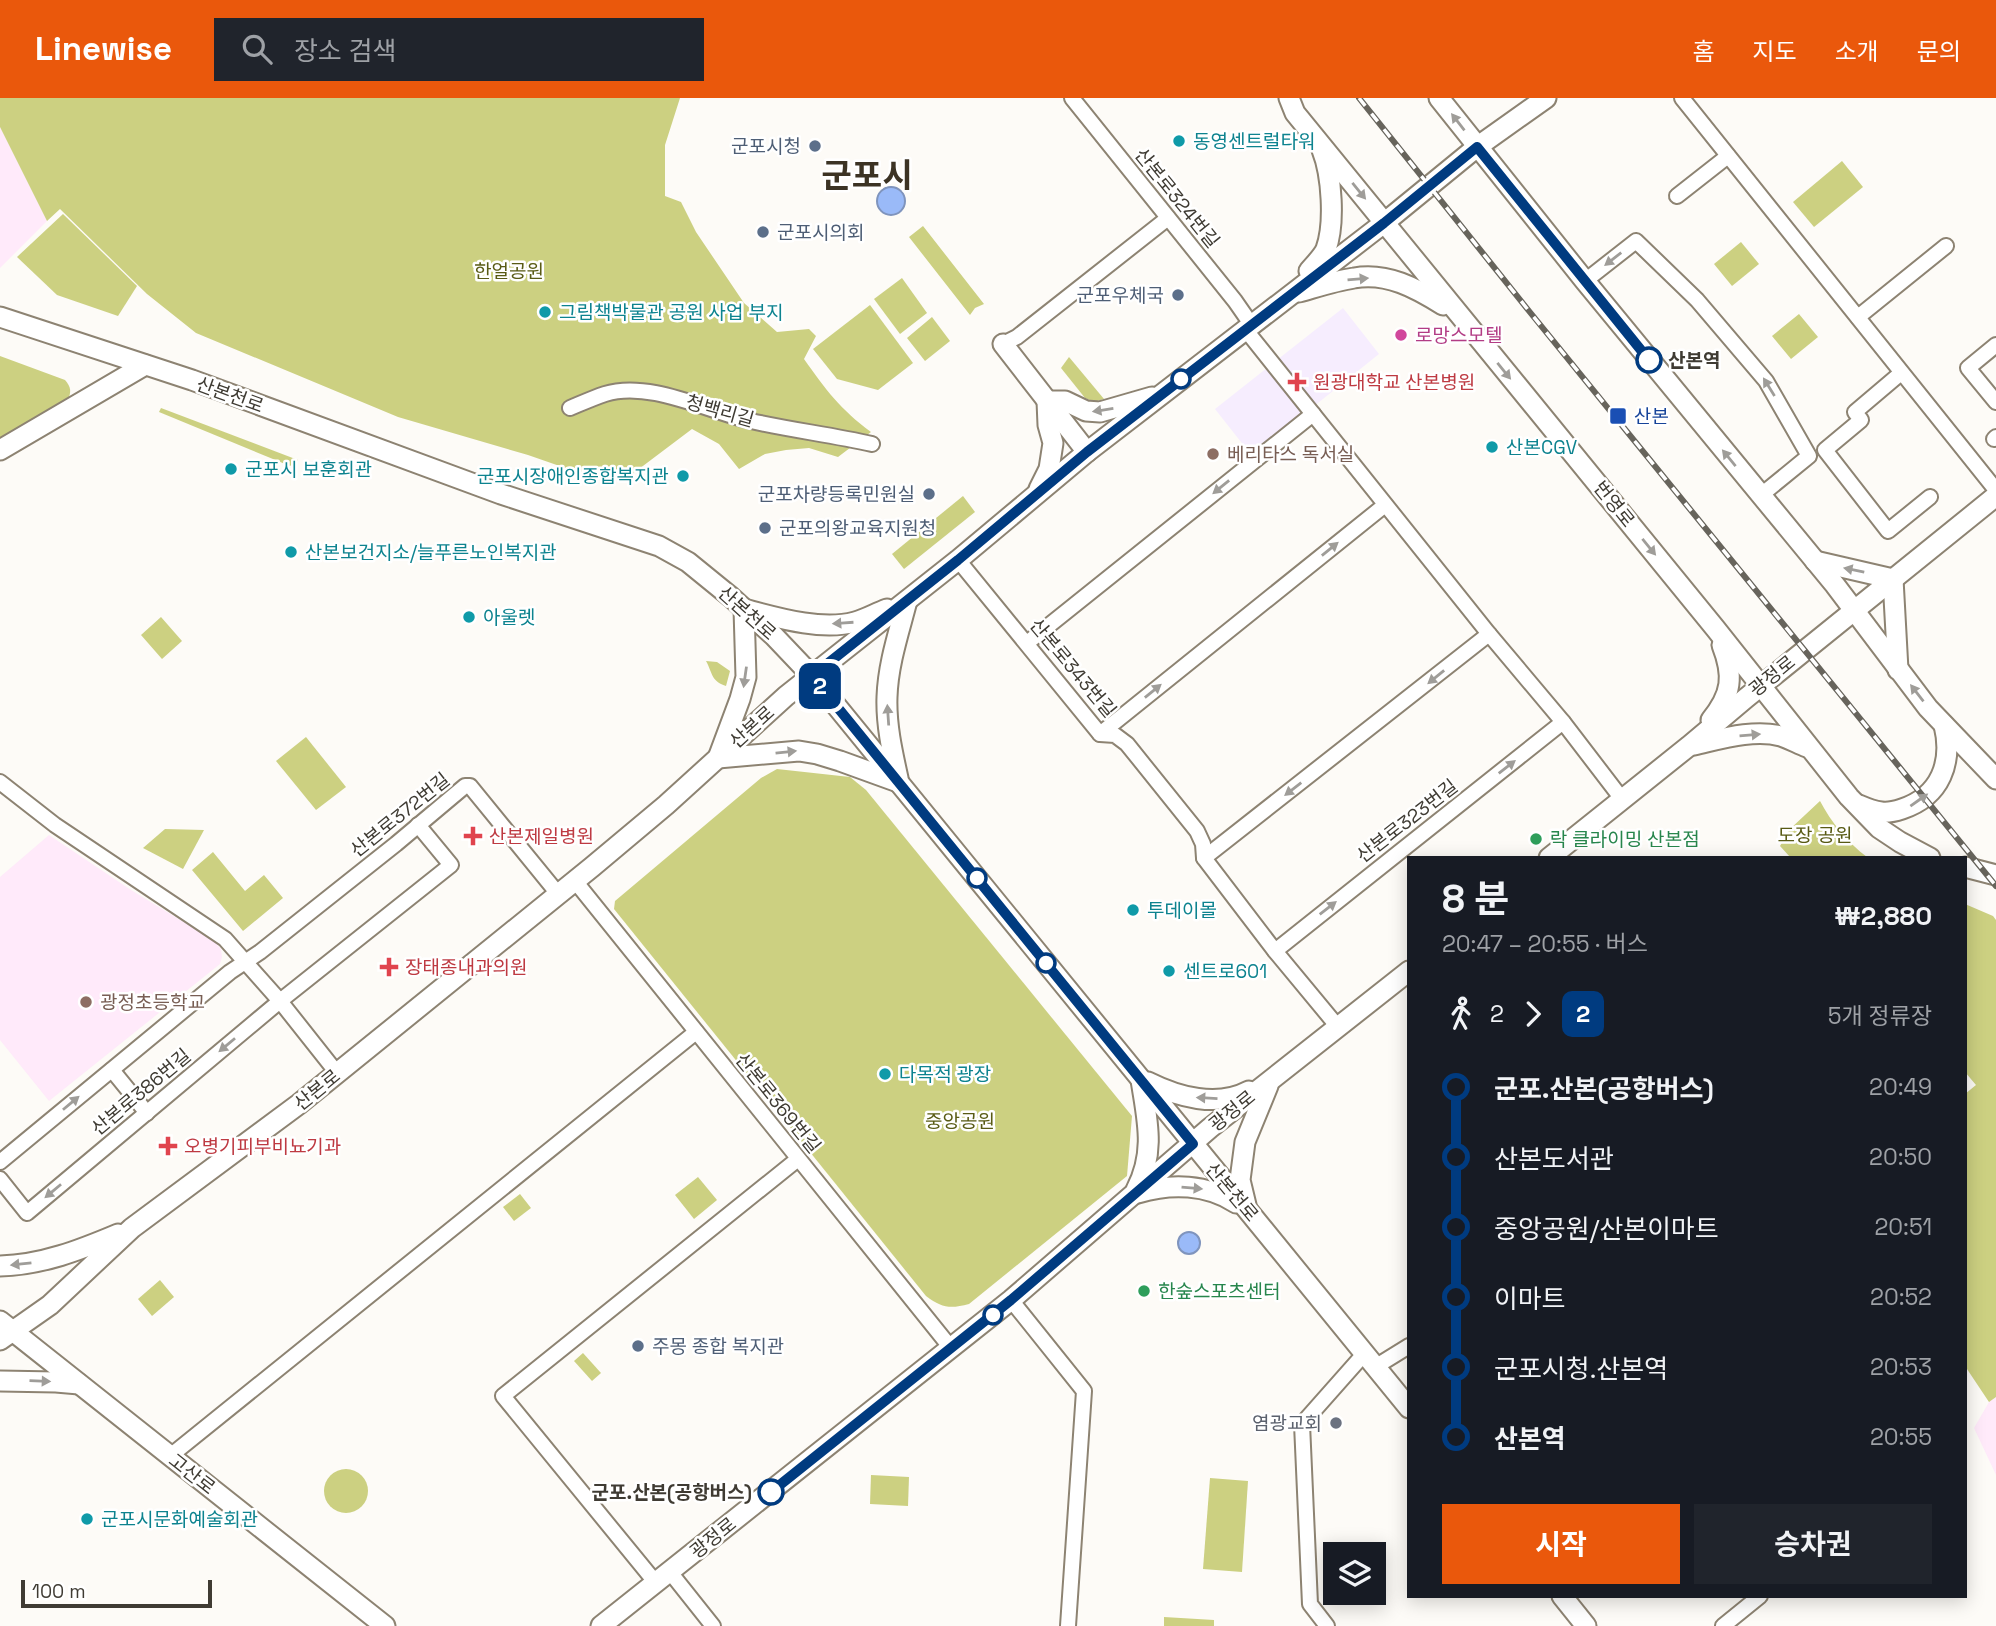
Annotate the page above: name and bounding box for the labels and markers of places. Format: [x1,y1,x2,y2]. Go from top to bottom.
place label: 동영센트럴타워 [1193,129,1315,154]
marker: 동영센트럴타워 [1171,133,1187,149]
place label: 군포시청 [731,134,801,159]
marker: 군포시청 [807,138,823,154]
place label: 군포시의회 [777,220,864,245]
marker: 군포시의회 [755,224,771,240]
place label: 군포우체국 [1077,283,1164,308]
marker: 군포우체국 [1170,287,1186,303]
place label: 그림책박물관 공원 사업 부지 [559,300,783,325]
marker: 그림책박물관 공원 사업 부지 [537,304,553,320]
place label: 로망스모텔 [1415,323,1502,348]
marker: 로망스모텔 [1393,327,1409,343]
marker: 산본역 [1636,347,1662,373]
place label: 산본역 [1668,348,1720,373]
unlabelled marker [1171,369,1191,389]
place label: 원광대학교 산본병원 [1313,370,1475,395]
marker: 원광대학교 산본병원 [1287,372,1307,392]
place label: 산본 [1634,404,1669,429]
marker: 산본 [1608,406,1628,426]
place label: 산본CGV [1506,435,1577,460]
marker: 산본CGV [1484,439,1500,455]
place label: 베리타스 독서실 [1227,442,1354,467]
marker: 베리타스 독서실 [1205,446,1221,462]
place label: 군포시 보훈회관 [245,457,372,482]
marker: 군포시 보훈회관 [223,461,239,477]
place label: 군포시장애인종합복지관 [477,464,669,489]
marker: 군포시장애인종합복지관 [675,468,691,484]
place label: 군포차량등록민원실 [758,482,915,507]
marker: 군포차량등록민원실 [921,486,937,502]
place label: 군포의왕교육지원청 [779,516,936,541]
marker: 군포의왕교육지원청 [757,520,773,536]
place label: 산본보건지소/늘푸른노인복지관 [305,540,557,565]
marker: 산본보건지소/늘푸른노인복지관 [283,544,299,560]
place label: 아울렛 [483,605,535,630]
marker: 아울렛 [461,609,477,625]
place label: 산본제일병원 [489,824,594,849]
marker: 산본제일병원 [463,826,483,846]
place label: 락 클라이밍 산본점 [1550,827,1700,852]
marker: 락 클라이밍 산본점 [1528,831,1544,847]
unlabelled marker [967,868,987,888]
place label: 투데이몰 [1147,898,1217,923]
marker: 투데이몰 [1125,902,1141,918]
unlabelled marker [1036,953,1056,973]
place label: 장태종내과의원 [405,955,527,980]
marker: 장태종내과의원 [379,957,399,977]
place label: 센트로601 [1183,959,1267,984]
marker: 센트로601 [1161,963,1177,979]
place label: 광정초등학교 [100,990,205,1015]
marker: 광정초등학교 [78,994,94,1010]
place label: 다목적 광장 [899,1062,991,1087]
marker: 다목적 광장 [877,1066,893,1082]
place label: 오병기피부비뇨기과 [184,1134,341,1159]
marker: 오병기피부비뇨기과 [158,1136,178,1156]
place label: 한숲스포츠센터 [1158,1279,1280,1304]
marker: 한숲스포츠센터 [1136,1283,1152,1299]
unlabelled marker [983,1305,1003,1325]
place label: 주몽 종합 복지관 [652,1334,784,1359]
marker: 주몽 종합 복지관 [630,1338,646,1354]
place label: 염광교회 [1252,1411,1322,1436]
marker: 염광교회 [1328,1415,1344,1431]
marker: 군포.산본(공항버스) [758,1479,784,1505]
place label: 군포.산본(공항버스) [592,1480,752,1505]
place label: 군포시문화예술회관 [101,1507,258,1532]
marker: 군포시문화예술회관 [79,1511,95,1527]

